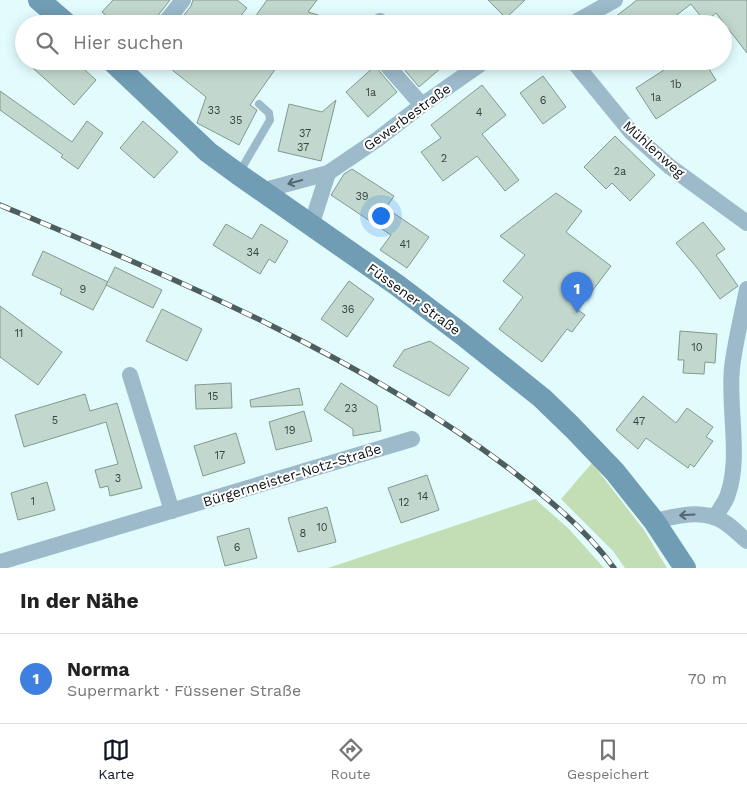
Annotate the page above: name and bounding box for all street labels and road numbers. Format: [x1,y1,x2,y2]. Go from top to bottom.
street label: Gewerbestraße [360,80,454,154]
street label: Mühlenweg [620,117,688,181]
street label: Füssener Straße [364,260,464,338]
street label: Bürgermeister-Notz-Straße [201,440,383,510]

